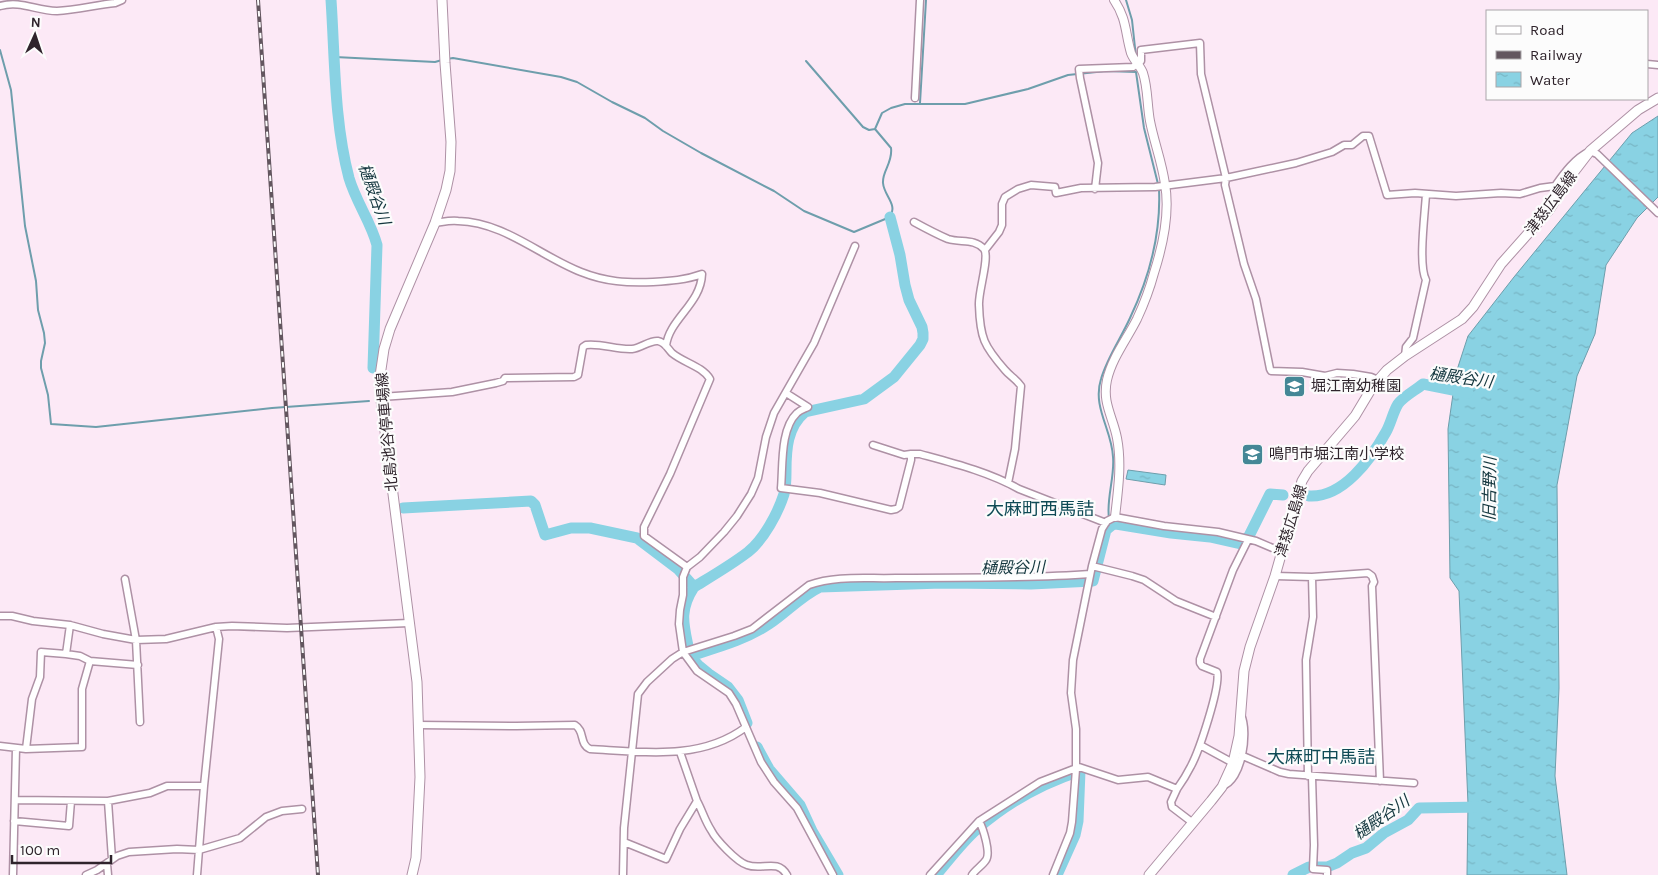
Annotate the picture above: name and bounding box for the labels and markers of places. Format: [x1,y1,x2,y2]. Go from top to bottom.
school or university icon: 堀江南幼稚園 [1283,374,1307,398]
place label: 堀江南幼稚園 [1311,377,1401,395]
school or university icon: 鳴門市堀江南小学校 [1241,442,1265,466]
place label: 鳴門市堀江南小学校 [1269,445,1404,463]

